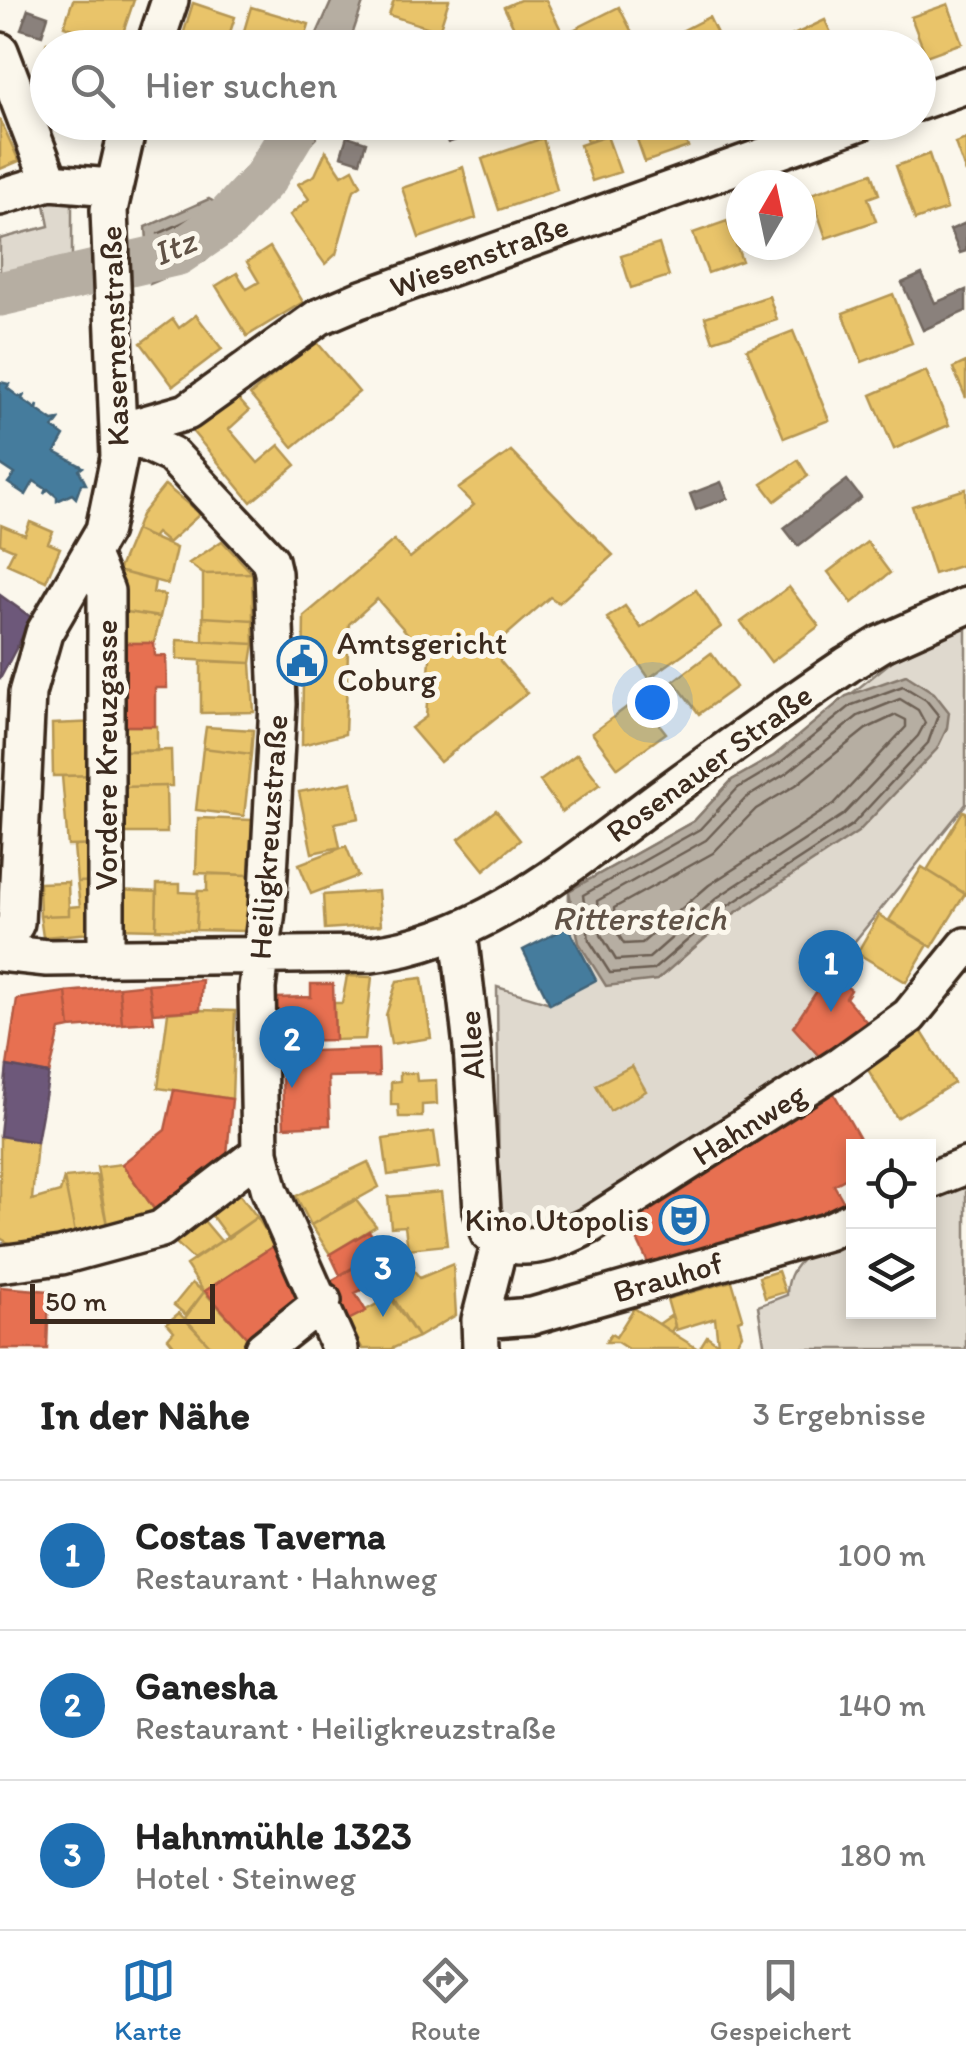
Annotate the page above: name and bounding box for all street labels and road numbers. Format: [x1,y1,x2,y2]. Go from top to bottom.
street label: Wiesenstraße [384,206,574,306]
street label: Kasernenstraße [91,225,137,447]
street label: Vordere Kreuzgasse [87,619,125,891]
street label: Rosenauer Straße [599,676,819,850]
street label: Heiligkreuzstraße [240,713,296,961]
street label: Allee [450,1009,492,1081]
street label: Hahnweg [685,1074,813,1174]
street label: Brauhof [609,1243,728,1311]

